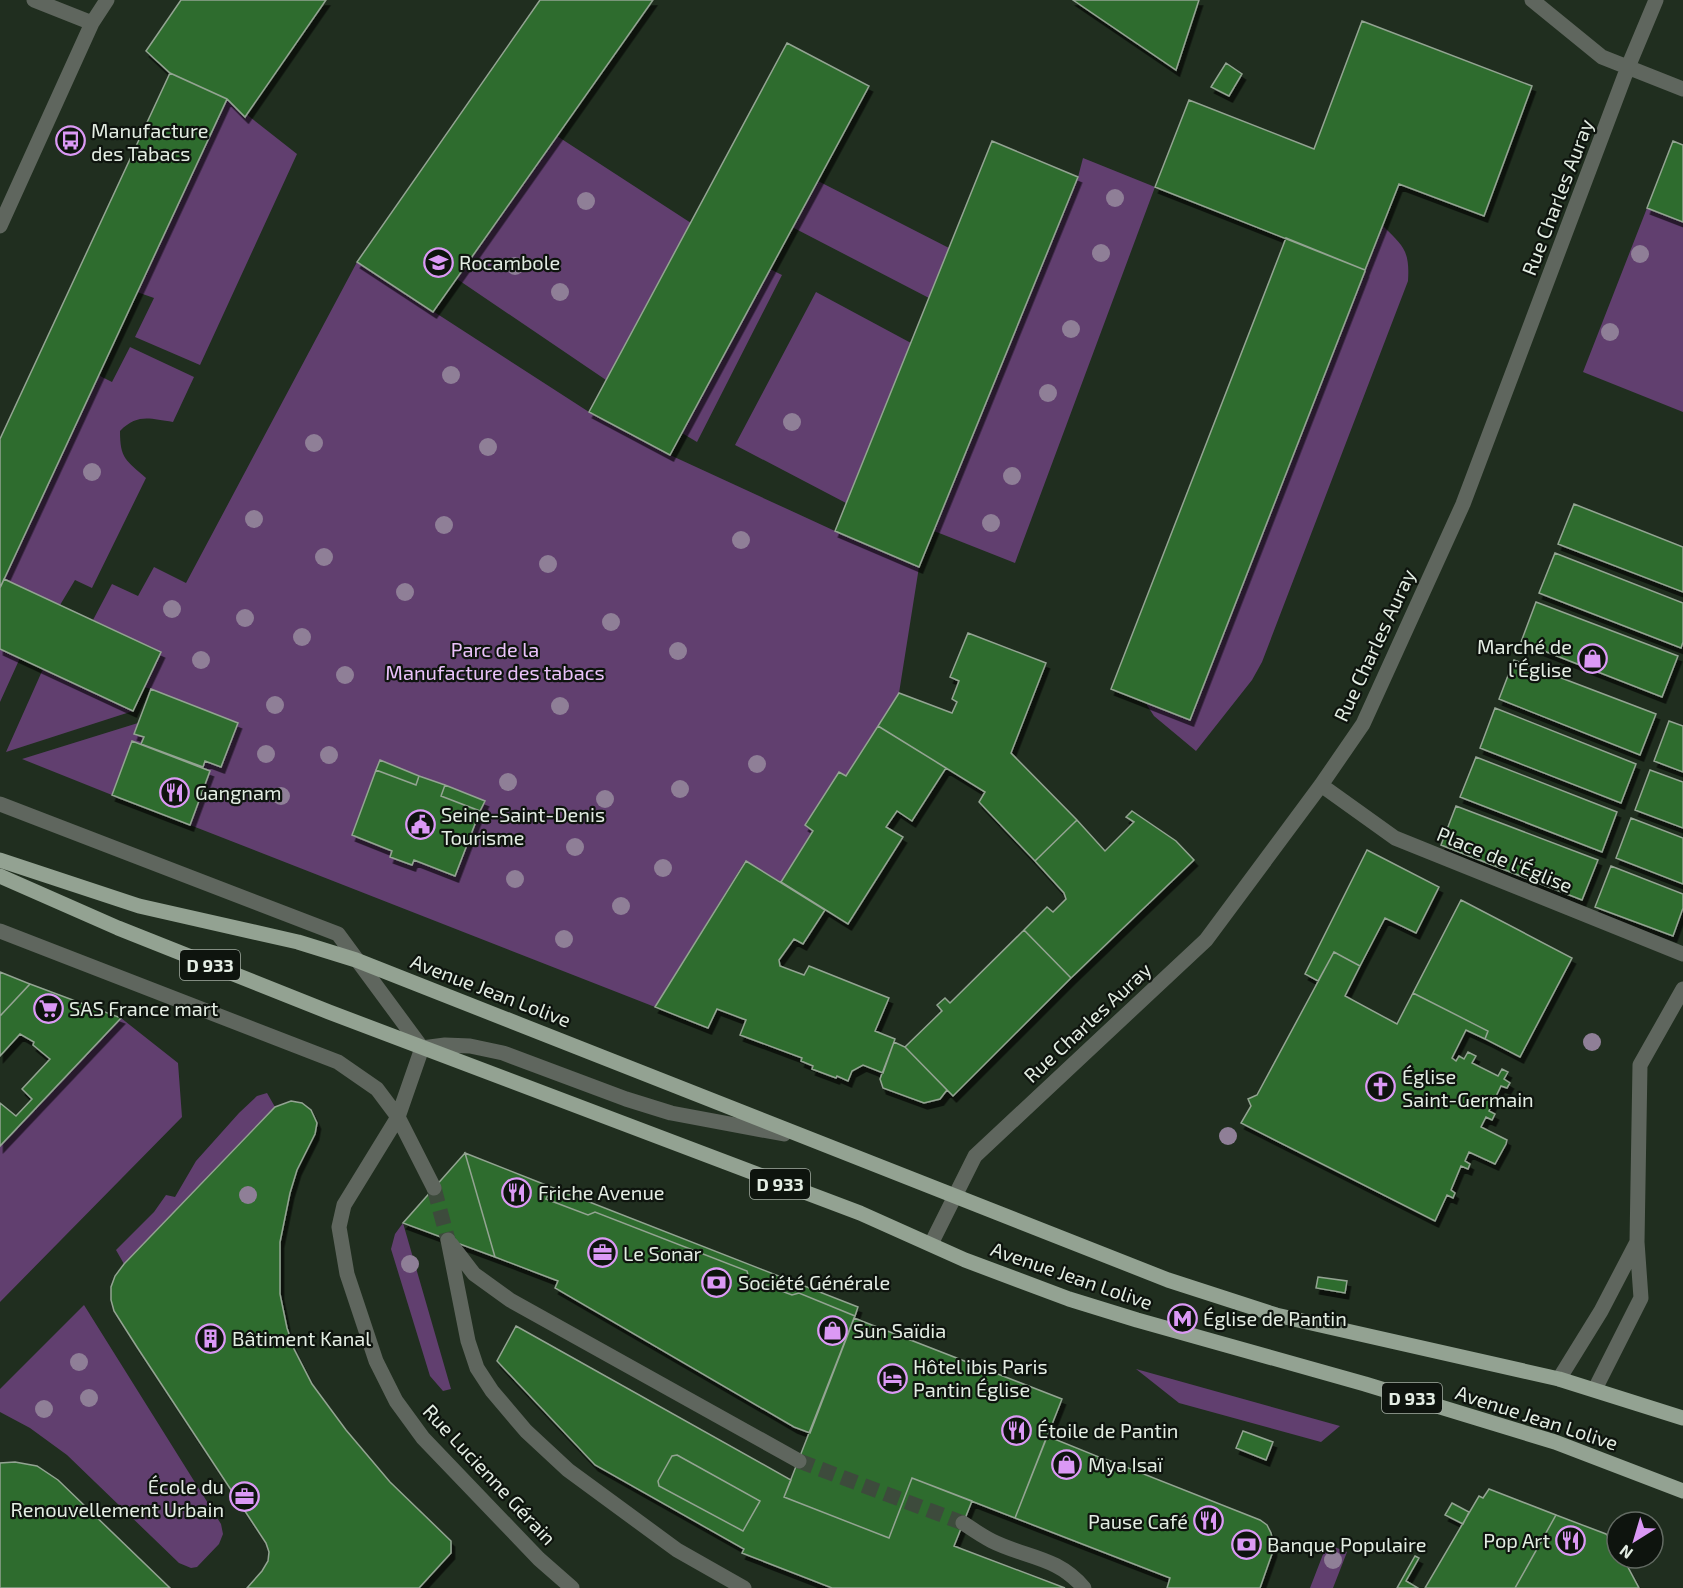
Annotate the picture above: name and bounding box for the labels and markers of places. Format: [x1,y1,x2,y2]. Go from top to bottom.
place label: Manufacture des Tabacs [91,118,208,165]
bus stop icon: Manufacture des Tabacs [54,125,86,157]
school or university icon: Rocambole [422,246,454,278]
place label: Rocambole [459,250,560,274]
place label: Marché de l'Église [1477,634,1572,681]
shop icon: Marché de l'Église [1577,642,1609,674]
restaurant icon: Gangnam [158,776,190,808]
place label: Gangnam [195,780,281,804]
place label: Seine-Saint-Denis Tourisme [441,802,605,849]
public building icon: Seine-Saint-Denis Tourisme [404,809,436,841]
supermarket icon: SAS France mart [32,992,64,1024]
place label: SAS France mart [69,996,219,1020]
place label: Église Saint-Germain [1402,1064,1534,1111]
church icon: Église Saint-Germain [1365,1071,1397,1103]
restaurant icon: Friche Avenue [501,1176,533,1208]
place label: Friche Avenue [538,1180,665,1204]
office icon: Le Sonar [586,1237,618,1269]
place label: Le Sonar [623,1241,702,1265]
bank icon: Société Générale [701,1266,733,1298]
place label: Société Générale [738,1270,890,1294]
metro station icon: Église de Pantin [1166,1302,1198,1334]
place label: Église de Pantin [1203,1306,1347,1330]
shop icon: Sun Saïdia [816,1314,848,1346]
place label: Sun Saïdia [853,1318,946,1342]
building icon: Bâtiment Kanal [195,1322,227,1354]
place label: Bâtiment Kanal [232,1326,371,1350]
place label: Hôtel ibis Paris Pantin Église [913,1354,1048,1401]
hotel icon: Hôtel ibis Paris Pantin Église [876,1362,908,1394]
restaurant icon: Étoile de Pantin [1000,1414,1032,1446]
place label: Étoile de Pantin [1037,1418,1178,1442]
shop icon: Mya Isaï [1051,1448,1083,1480]
place label: Mya Isaï [1088,1452,1164,1476]
place label: École du Renouvellement Urbain [11,1474,224,1521]
office icon: École du Renouvellement Urbain [229,1481,261,1513]
restaurant icon: Pause Café [1193,1505,1225,1537]
place label: Pause Café [1088,1509,1188,1533]
restaurant icon: Pop Art [1555,1524,1587,1556]
bank icon: Banque Populaire [1230,1528,1262,1560]
place label: Pop Art [1483,1528,1550,1552]
place label: Banque Populaire [1267,1532,1426,1556]

